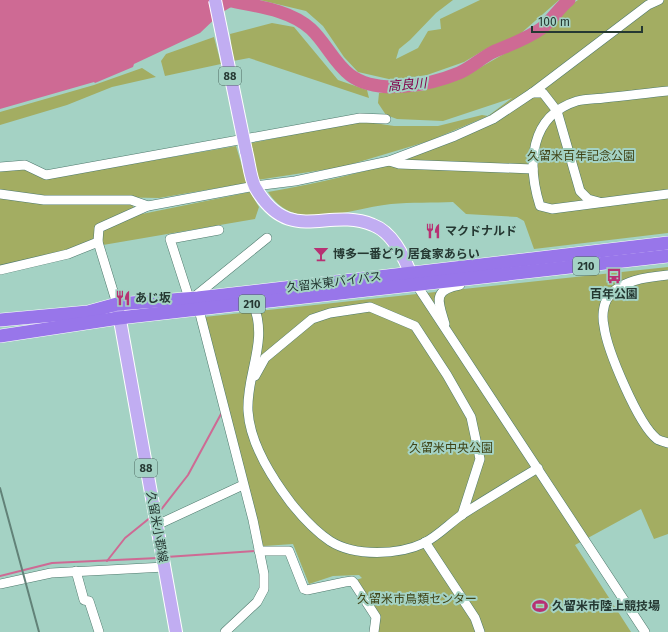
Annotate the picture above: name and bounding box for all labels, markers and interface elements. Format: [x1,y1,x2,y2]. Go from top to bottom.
scale bar [532,8,642,34]
text: 100 m [538,15,570,29]
road number: 88 [219,67,241,85]
water label: 高良川 [387,75,429,94]
park label: 久留米百年記念公園 [527,149,635,163]
restaurant icon: マクドナルド [424,222,442,240]
place label: マクドナルド [445,224,517,238]
bar icon: 博多一番どり 居食家あらい [312,245,330,263]
place label: 博多一番どり 居食家あらい [333,247,480,261]
road number: 210 [573,257,599,275]
bus stop icon: 百年公園 [605,267,623,285]
street label: 久留米東バイパス [286,269,382,295]
place label: 百年公園 [590,287,638,301]
restaurant icon: あじ坂 [114,289,132,307]
place label: あじ坂 [135,291,171,305]
road number: 210 [239,295,265,313]
park label: 久留米中央公園 [409,441,493,455]
road number: 88 [135,459,157,477]
street label: 久留米小郡線 [144,490,170,564]
park label: 久留米市鳥類センター [357,592,477,606]
sports icon: 久留米市陸上競技場 [531,597,549,615]
place label: 久留米市陸上競技場 [552,599,660,613]

